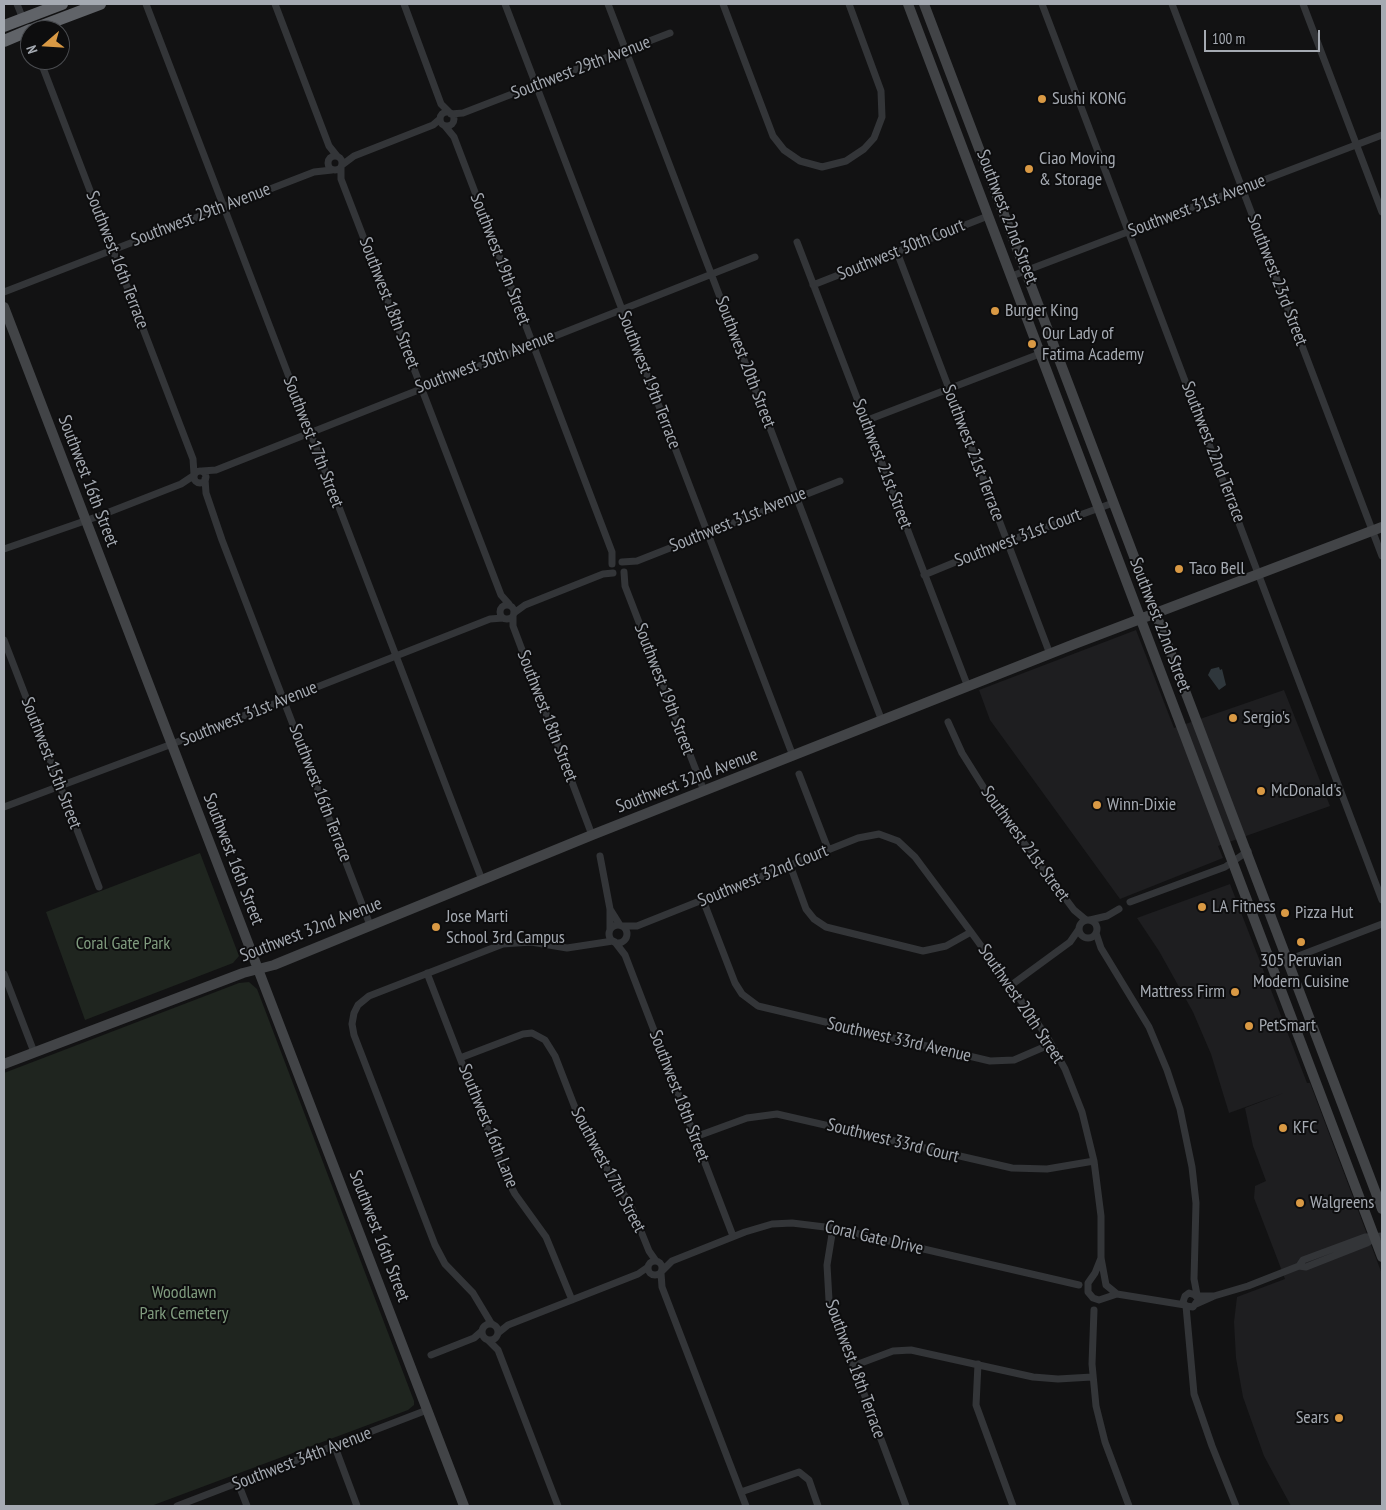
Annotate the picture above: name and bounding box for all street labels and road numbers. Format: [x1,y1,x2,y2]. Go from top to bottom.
street label: Southwest 29th Avenue [508,32,654,104]
street label: Southwest 22nd Street [971,147,1043,287]
street label: Southwest 31st Avenue [1125,170,1269,242]
street label: Southwest 29th Avenue [128,179,274,251]
street label: Southwest 16th Terrace [81,188,153,332]
street label: Southwest 19th Street [465,190,535,328]
street label: Southwest 23rd Street [1242,211,1312,349]
street label: Southwest 30th Court [834,215,968,285]
street label: Southwest 18th Street [354,234,424,372]
street label: Southwest 20th Street [710,293,780,431]
street label: Southwest 19th Terrace [613,308,685,452]
street label: Southwest 30th Avenue [412,326,558,398]
street label: Southwest 17th Street [278,373,348,511]
street label: Southwest 22nd Terrace [1176,379,1250,525]
street label: Southwest 21st Terrace [937,382,1009,524]
street label: Southwest 21st Street [847,396,917,532]
street label: Southwest 16th Street [53,412,123,550]
street label: Southwest 31st Avenue [667,483,809,557]
street label: Southwest 31st Court [952,504,1084,572]
street label: Southwest 22nd Street [1124,555,1196,695]
street label: Southwest 19th Street [629,620,699,758]
street label: Southwest 18th Street [512,647,582,785]
street label: Southwest 31st Avenue [178,677,320,751]
street label: Southwest 15th Street [16,694,86,832]
street label: Southwest 16th Terrace [284,721,356,865]
street label: Southwest 32nd Avenue [613,744,761,818]
street label: Southwest 21st Street [976,782,1074,906]
street label: Southwest 16th Street [198,790,268,928]
street label: Southwest 32nd Court [695,840,831,912]
street label: Southwest 32nd Avenue [237,893,385,967]
street label: Southwest 20th Street [973,940,1069,1068]
street label: Southwest 33rd Avenue [825,1013,973,1067]
street label: Southwest 18th Street [644,1027,714,1165]
street label: Southwest 16th Lane [453,1061,523,1191]
street label: Southwest 17th Street [566,1104,650,1236]
street label: Southwest 33rd Court [825,1114,961,1168]
street label: Southwest 16th Street [344,1167,414,1305]
street label: Coral Gate Drive [823,1216,925,1260]
street label: Southwest 18th Terrace [820,1297,890,1441]
street label: Southwest 34th Avenue [229,1423,375,1495]

